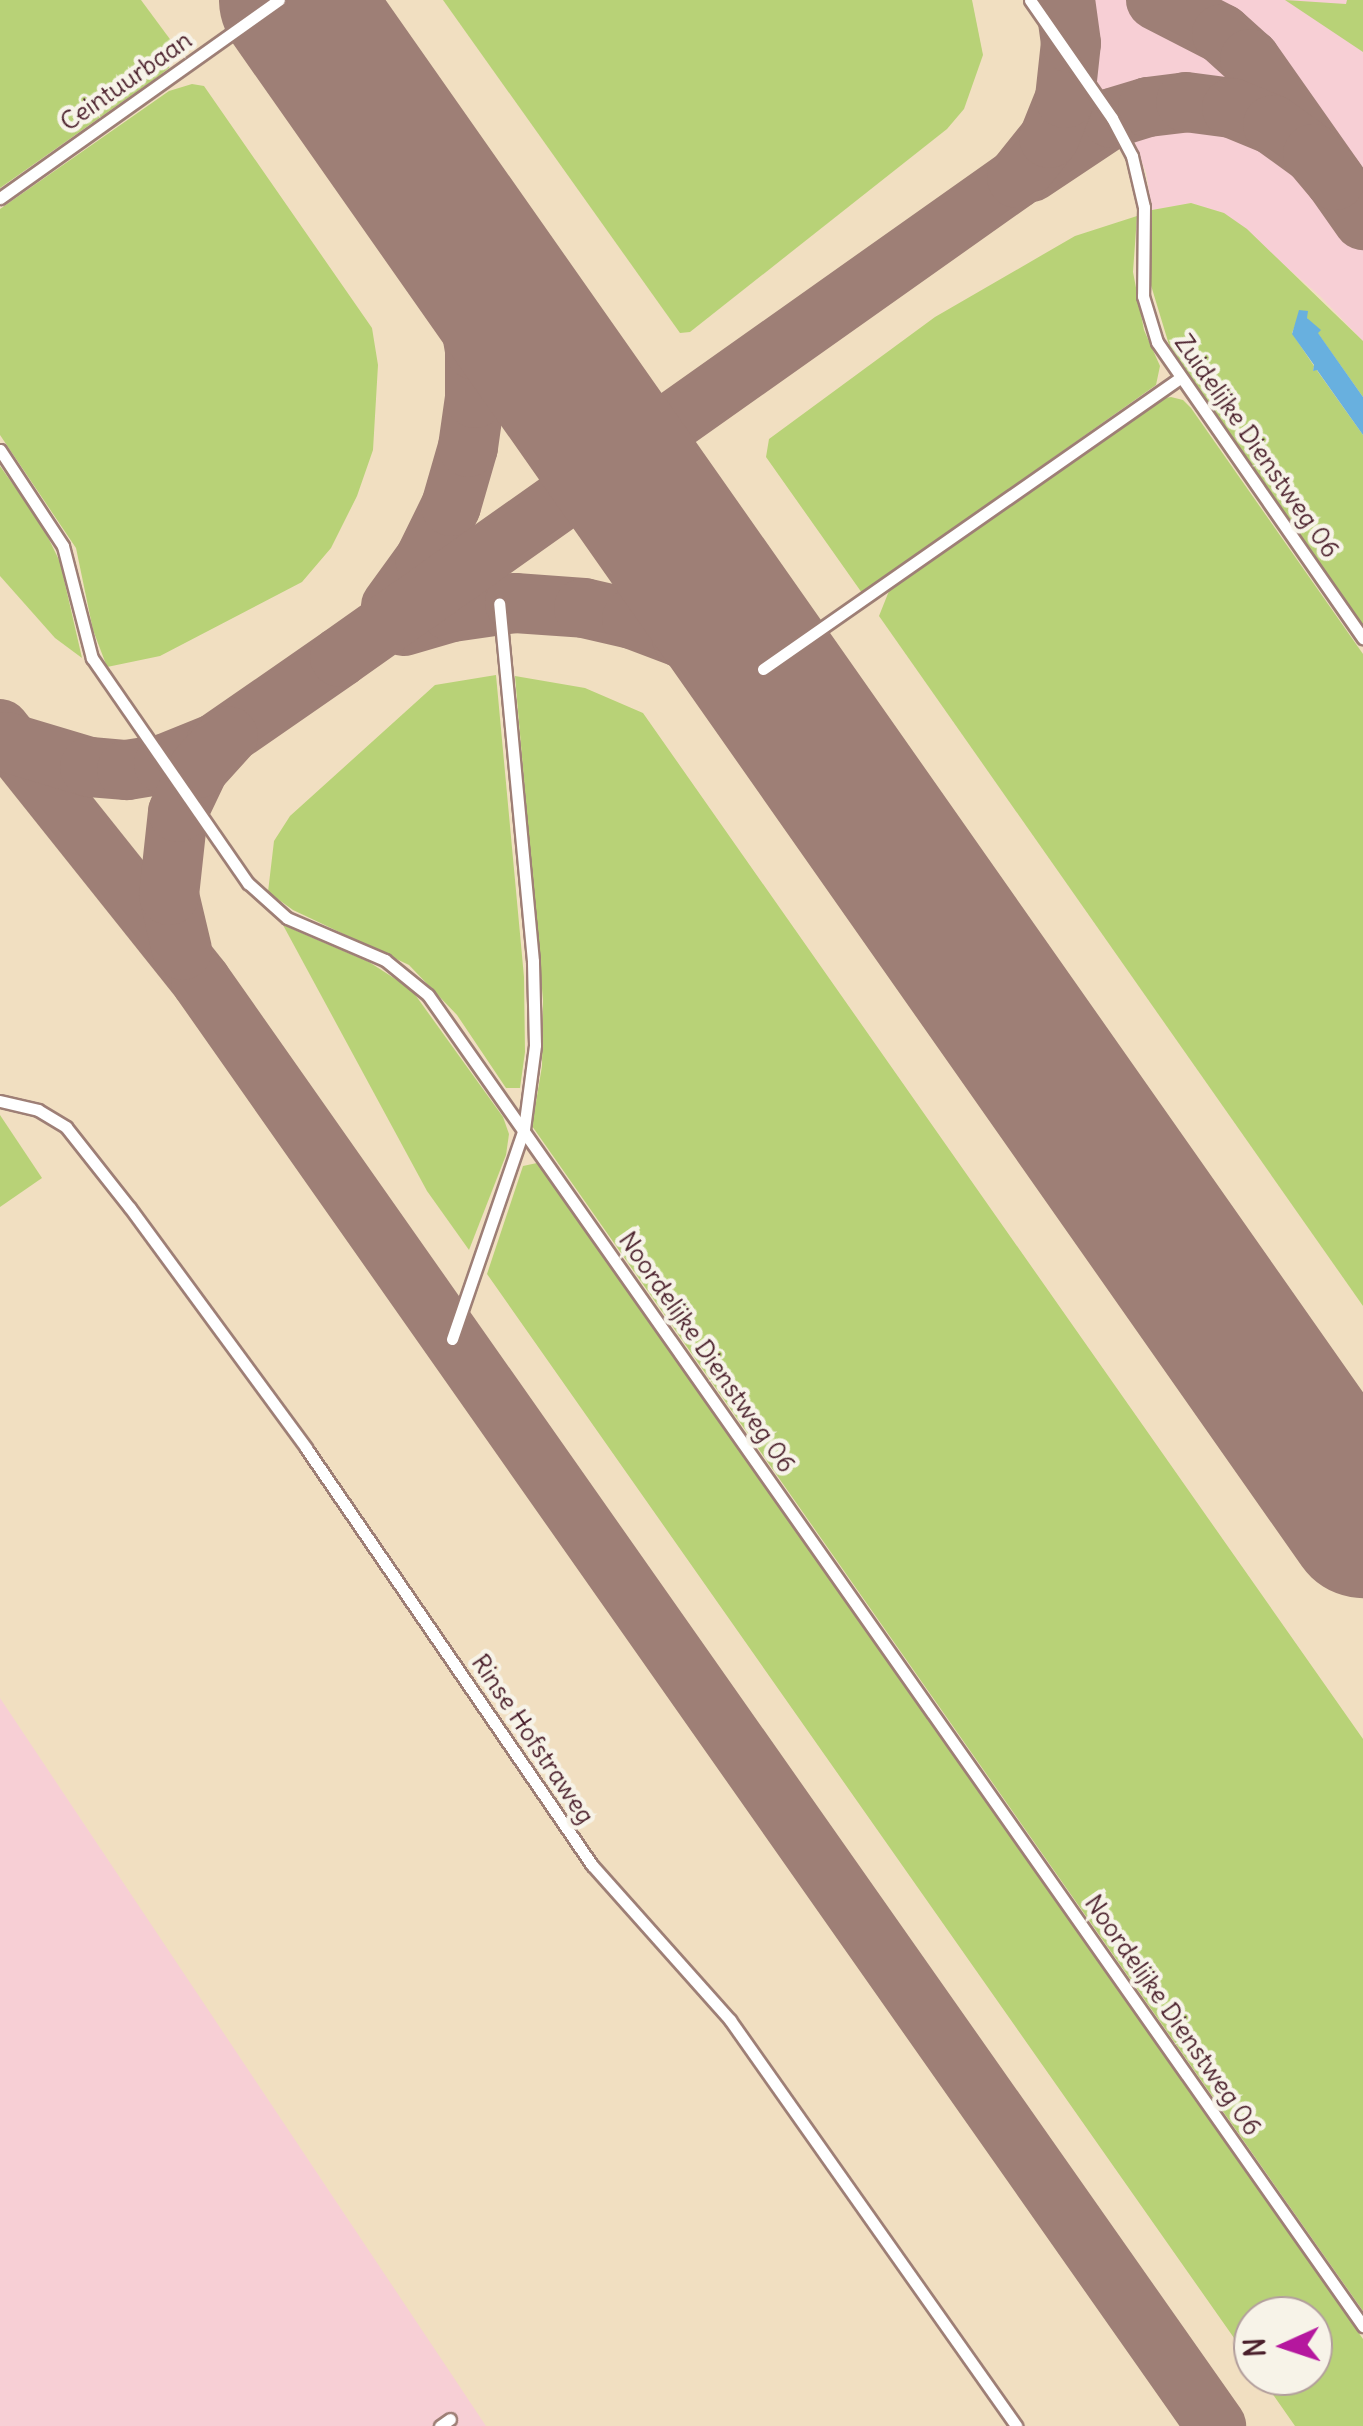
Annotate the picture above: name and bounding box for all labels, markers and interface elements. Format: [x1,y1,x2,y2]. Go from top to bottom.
street label: Ceintuurbaan [55,25,197,137]
street label: Zuidelijke Dienstweg 06 [1169,329,1345,563]
street label: Noordelijke Dienstweg 06 [612,1226,802,1478]
street label: Rinse Hofstraweg [465,1649,601,1829]
street label: Noordelijke Dienstweg 06 [1078,1889,1268,2141]
north arrow [1233,2296,1333,2396]
text: N [1237,2337,1274,2358]

